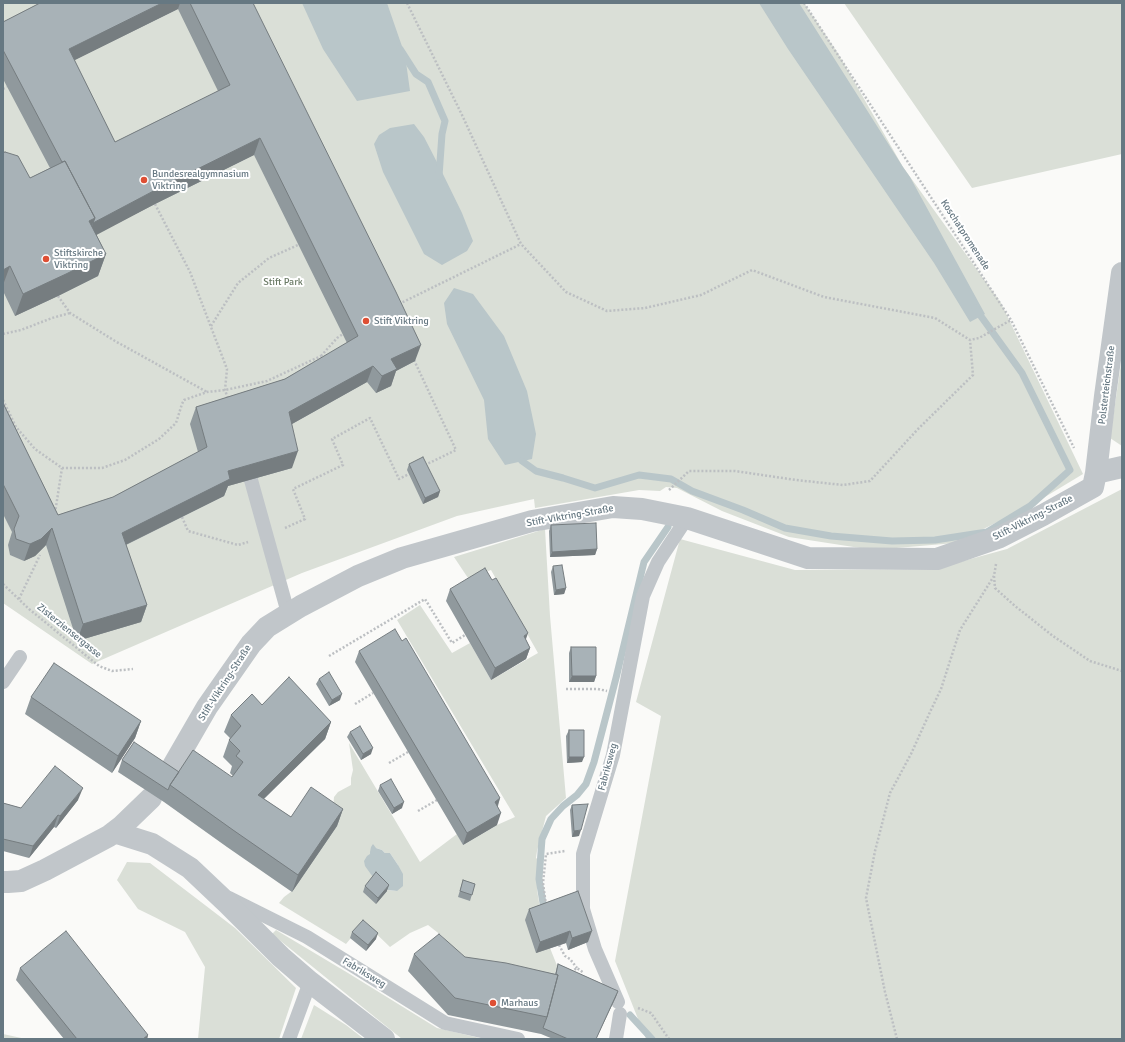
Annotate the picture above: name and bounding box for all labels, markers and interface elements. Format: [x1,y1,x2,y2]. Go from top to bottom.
place label: Bundesrealgymnasium Viktring [152,168,249,192]
marker: Bundesrealgymnasium Viktring [139,175,149,185]
street label: Koschatpromenade [938,197,992,273]
place label: Stiftskirche Viktring [54,247,103,270]
marker: Stiftskirche Viktring [41,254,51,264]
park label: Stift Park [263,276,303,288]
place label: Stift Viktring [374,315,429,327]
marker: Stift Viktring [361,316,371,326]
street label: Polsterteichstraße [1096,345,1118,425]
street label: Stift-Viktring-Straße [991,493,1075,543]
street label: Stift-Viktring-Straße [525,502,615,530]
street label: Zisterziensergasse [34,601,104,661]
street label: Stift-Viktring-Straße [196,643,254,723]
street label: Fabriksweg [596,742,620,792]
street label: Fabriksweg [340,955,388,991]
place label: Marhaus [501,997,538,1009]
marker: Marhaus [488,998,498,1008]

